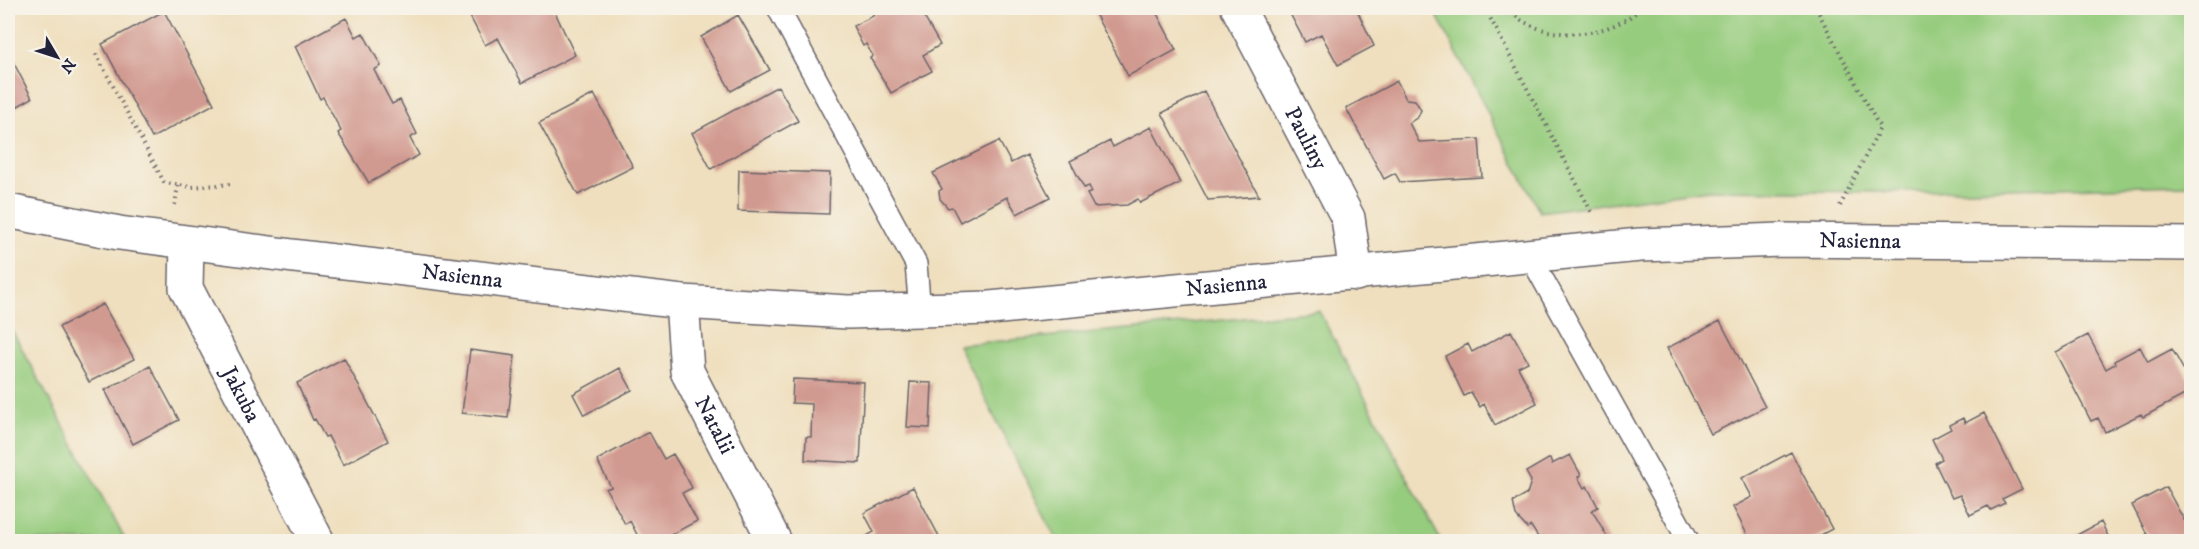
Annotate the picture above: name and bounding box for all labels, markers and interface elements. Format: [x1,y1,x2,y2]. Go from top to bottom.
north arrow [27,27,87,87]
text: N [56,54,80,77]
street label: Pauliny [1279,102,1334,175]
street label: Nasienna [1819,227,1902,255]
street label: Nasienna [420,258,505,294]
street label: Nasienna [1184,268,1269,302]
street label: Jakuba [215,360,267,427]
street label: Natalii [689,392,741,458]

